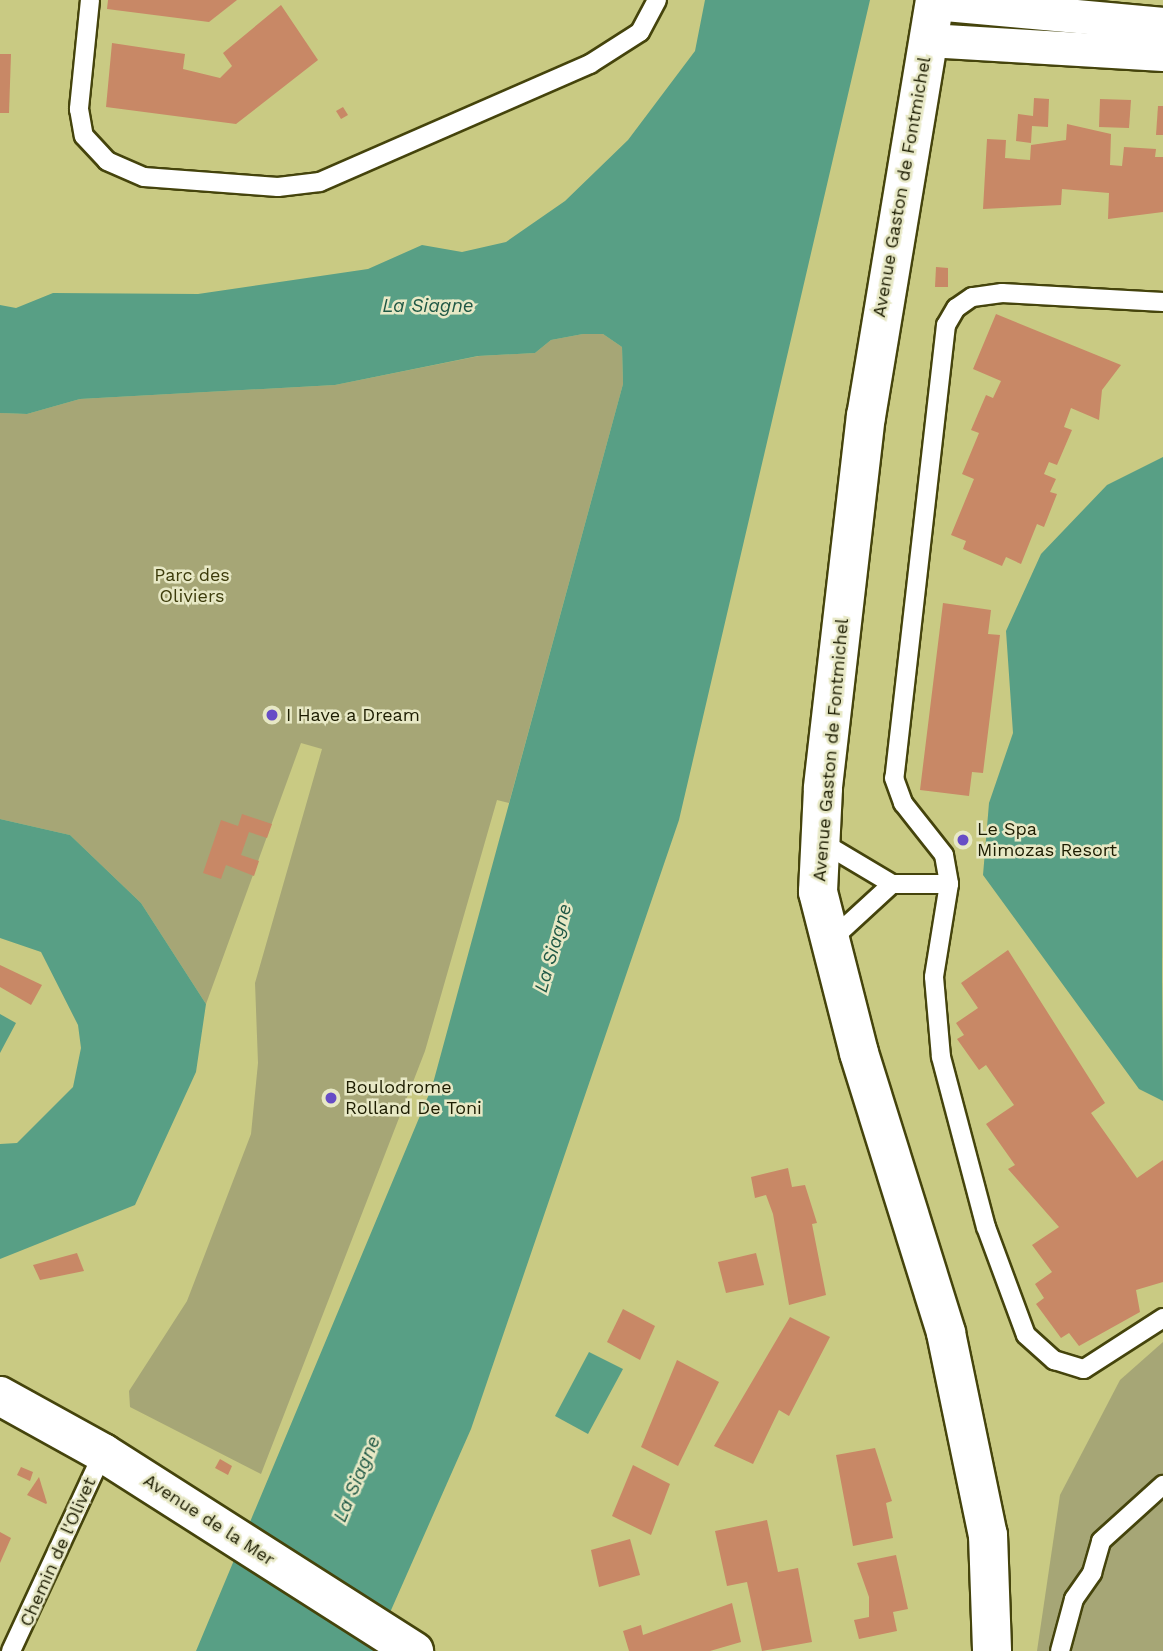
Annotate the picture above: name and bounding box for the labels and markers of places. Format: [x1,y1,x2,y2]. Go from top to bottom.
place label: I Have a Dream [286,704,420,726]
marker: I Have a Dream [264,707,280,723]
place label: Le Spa Mimozas Resort [977,819,1117,862]
marker: Le Spa Mimozas Resort [955,832,971,848]
place label: Boulodrome Rolland De Toni [345,1077,482,1120]
marker: Boulodrome Rolland De Toni [323,1090,339,1106]

